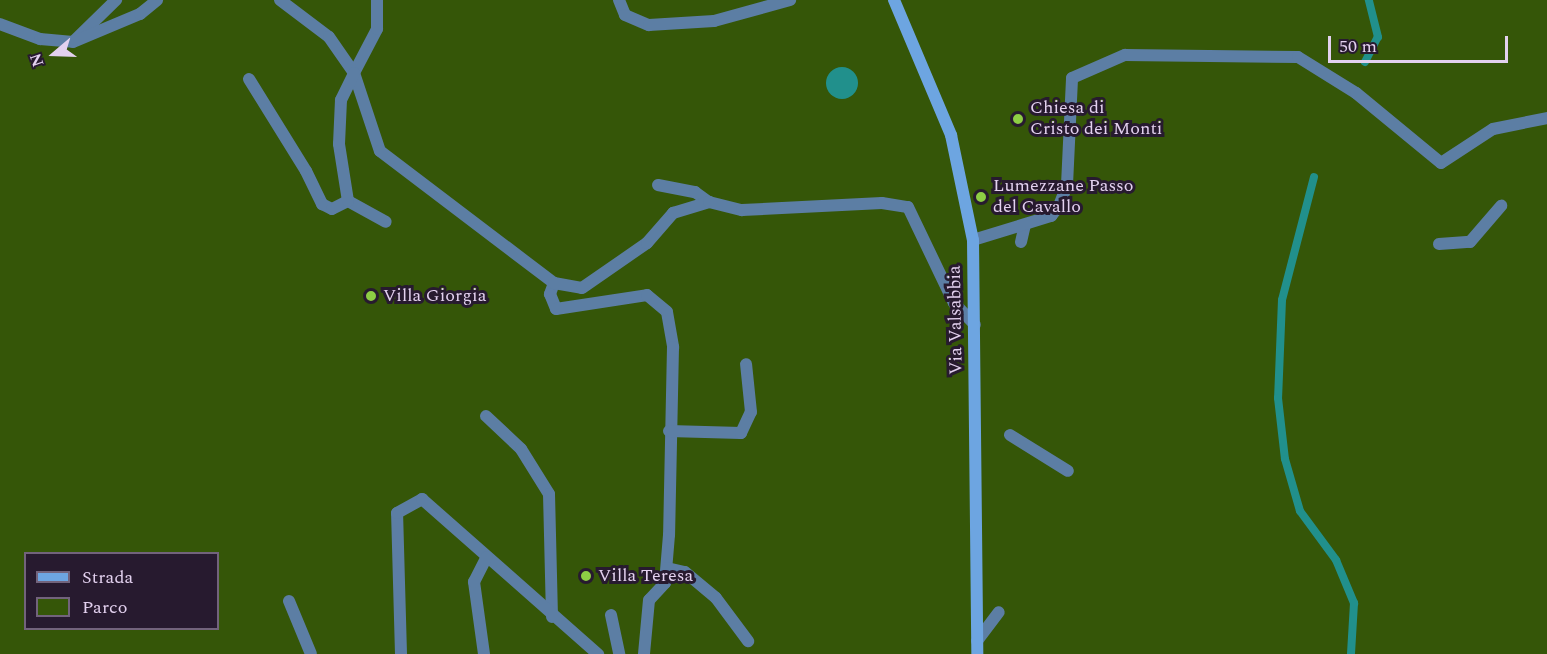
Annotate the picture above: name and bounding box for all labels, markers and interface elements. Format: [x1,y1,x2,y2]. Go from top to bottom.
north arrow [24,24,84,84]
scale bar [1331,24,1511,62]
text: 50 m [1339,33,1377,60]
text: N [24,50,50,70]
place label: Chiesa di Cristo dei Monti [1030,98,1162,140]
marker: Chiesa di Cristo dei Monti [1011,112,1025,126]
place label: Lumezzane Passo del Cavallo [993,176,1134,219]
marker: Lumezzane Passo del Cavallo [974,190,988,204]
street label: Via Valsabbia [944,265,968,375]
place label: Villa Giorgia [383,285,486,307]
marker: Villa Giorgia [364,289,378,303]
legend [24,552,219,630]
text: Strada [82,564,133,591]
place label: Villa Teresa [598,565,693,587]
marker: Villa Teresa [579,569,593,583]
text: Parco [82,594,127,621]

